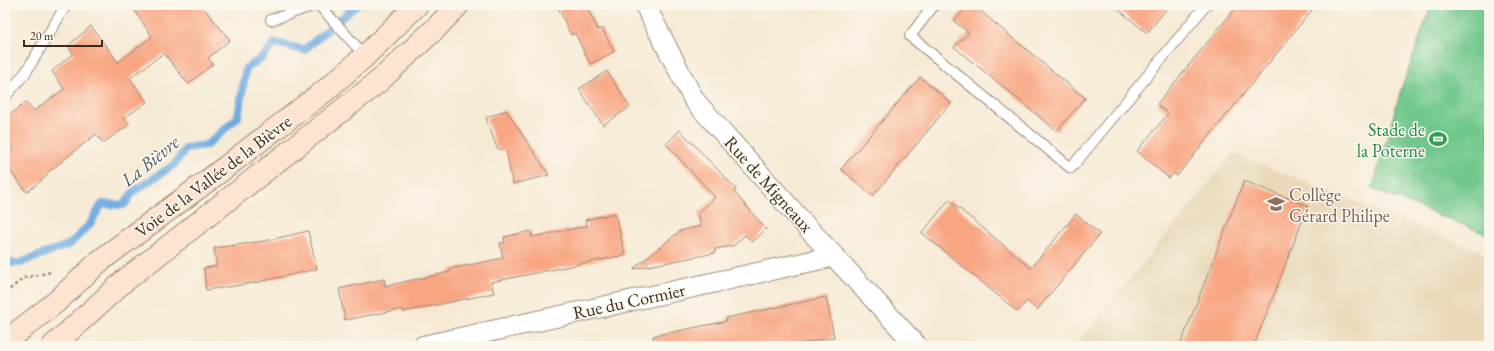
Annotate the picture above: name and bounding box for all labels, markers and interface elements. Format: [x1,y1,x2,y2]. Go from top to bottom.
scale bar [24,22,102,48]
text: 20 m [30,28,54,44]
street label: Voie de la Vallée de la Bièvre [130,110,296,242]
place label: Stade de la Poterne [1357,118,1425,162]
water label: La Bièvre [115,129,185,193]
sports icon: Stade de la Poterne [1428,129,1448,149]
street label: Rue de Migneaux [720,131,819,237]
place label: Collège Gérard Philipe [1289,183,1390,227]
school or university icon: Collège Gérard Philipe [1266,194,1286,214]
street label: Rue du Cormier [571,278,687,324]

